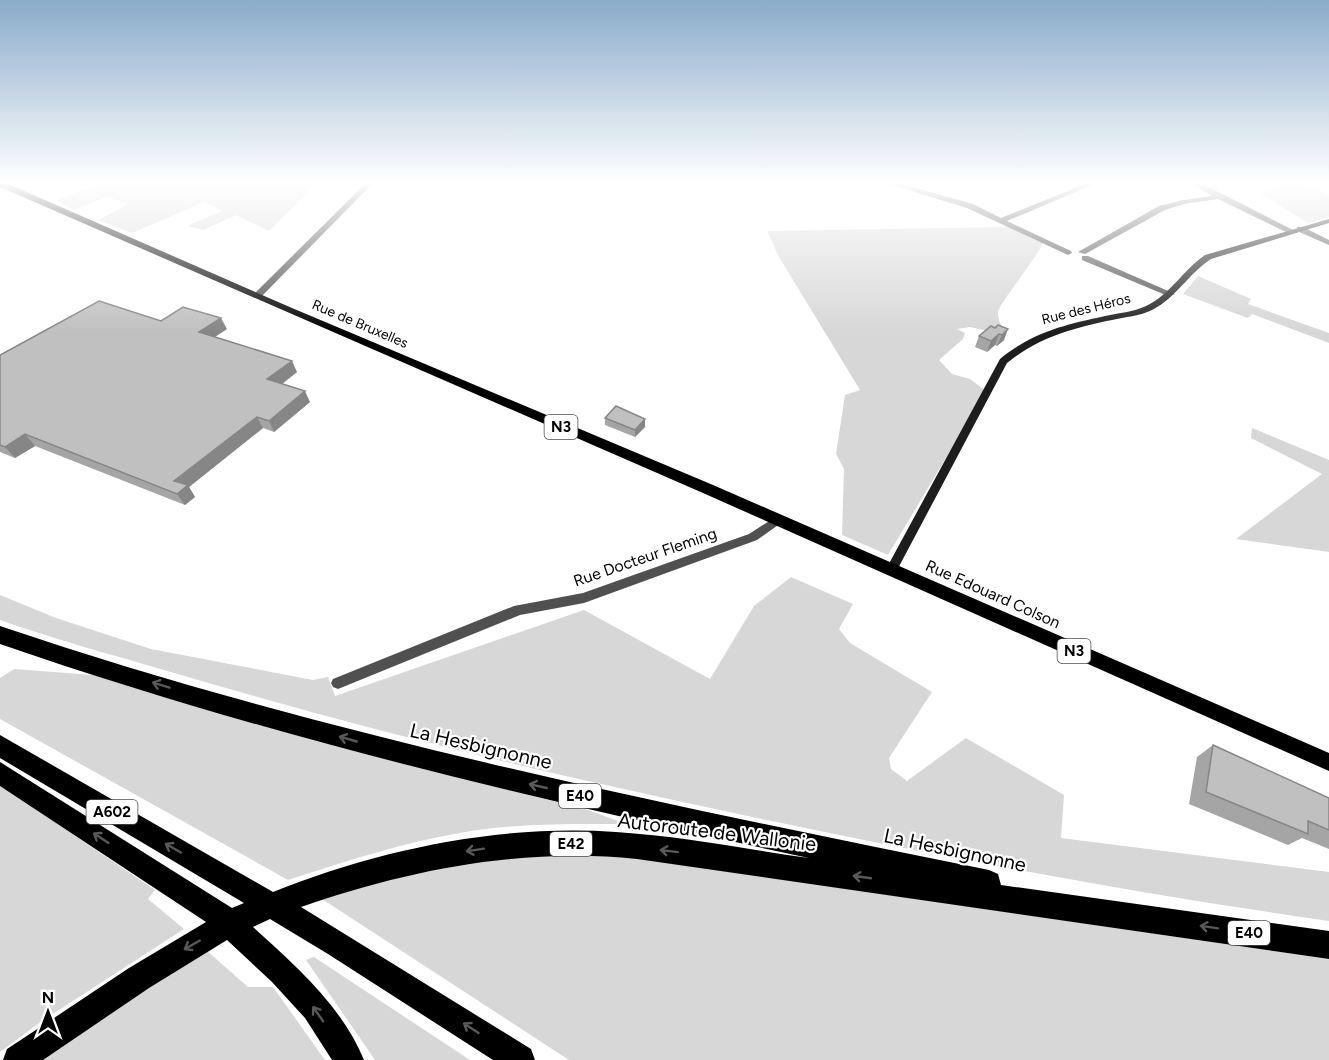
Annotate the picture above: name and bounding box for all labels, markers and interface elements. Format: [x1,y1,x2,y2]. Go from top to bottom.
street label: Rue des Héros [1040,290,1132,328]
street label: Rue de Bruxelles [309,296,411,352]
road number: N3 [544,415,578,439]
street label: Rue Docteur Fleming [571,524,719,590]
street label: Rue Edouard Colson [923,556,1063,632]
road number: N3 [1058,639,1090,663]
one-way arrow [152,679,171,690]
street label: La Hesbignonne [408,718,554,774]
one-way arrow [339,732,358,744]
one-way arrow [528,779,547,791]
road number: E40 [559,784,601,808]
road number: A602 [86,800,138,824]
street label: Autoroute de Wallonie [616,808,818,856]
street label: La Hesbignonne [882,823,1028,877]
one-way arrow [93,832,110,844]
road number: E42 [550,832,592,856]
one-way arrow [165,842,182,854]
one-way arrow [466,845,485,856]
one-way arrow [660,845,680,856]
one-way arrow [853,871,873,882]
one-way arrow [1199,921,1219,932]
road number: E40 [1228,921,1270,945]
one-way arrow [184,940,201,952]
north arrow [18,982,78,1042]
text: N [42,988,54,1007]
one-way arrow [312,1006,324,1022]
one-way arrow [464,1022,480,1034]

